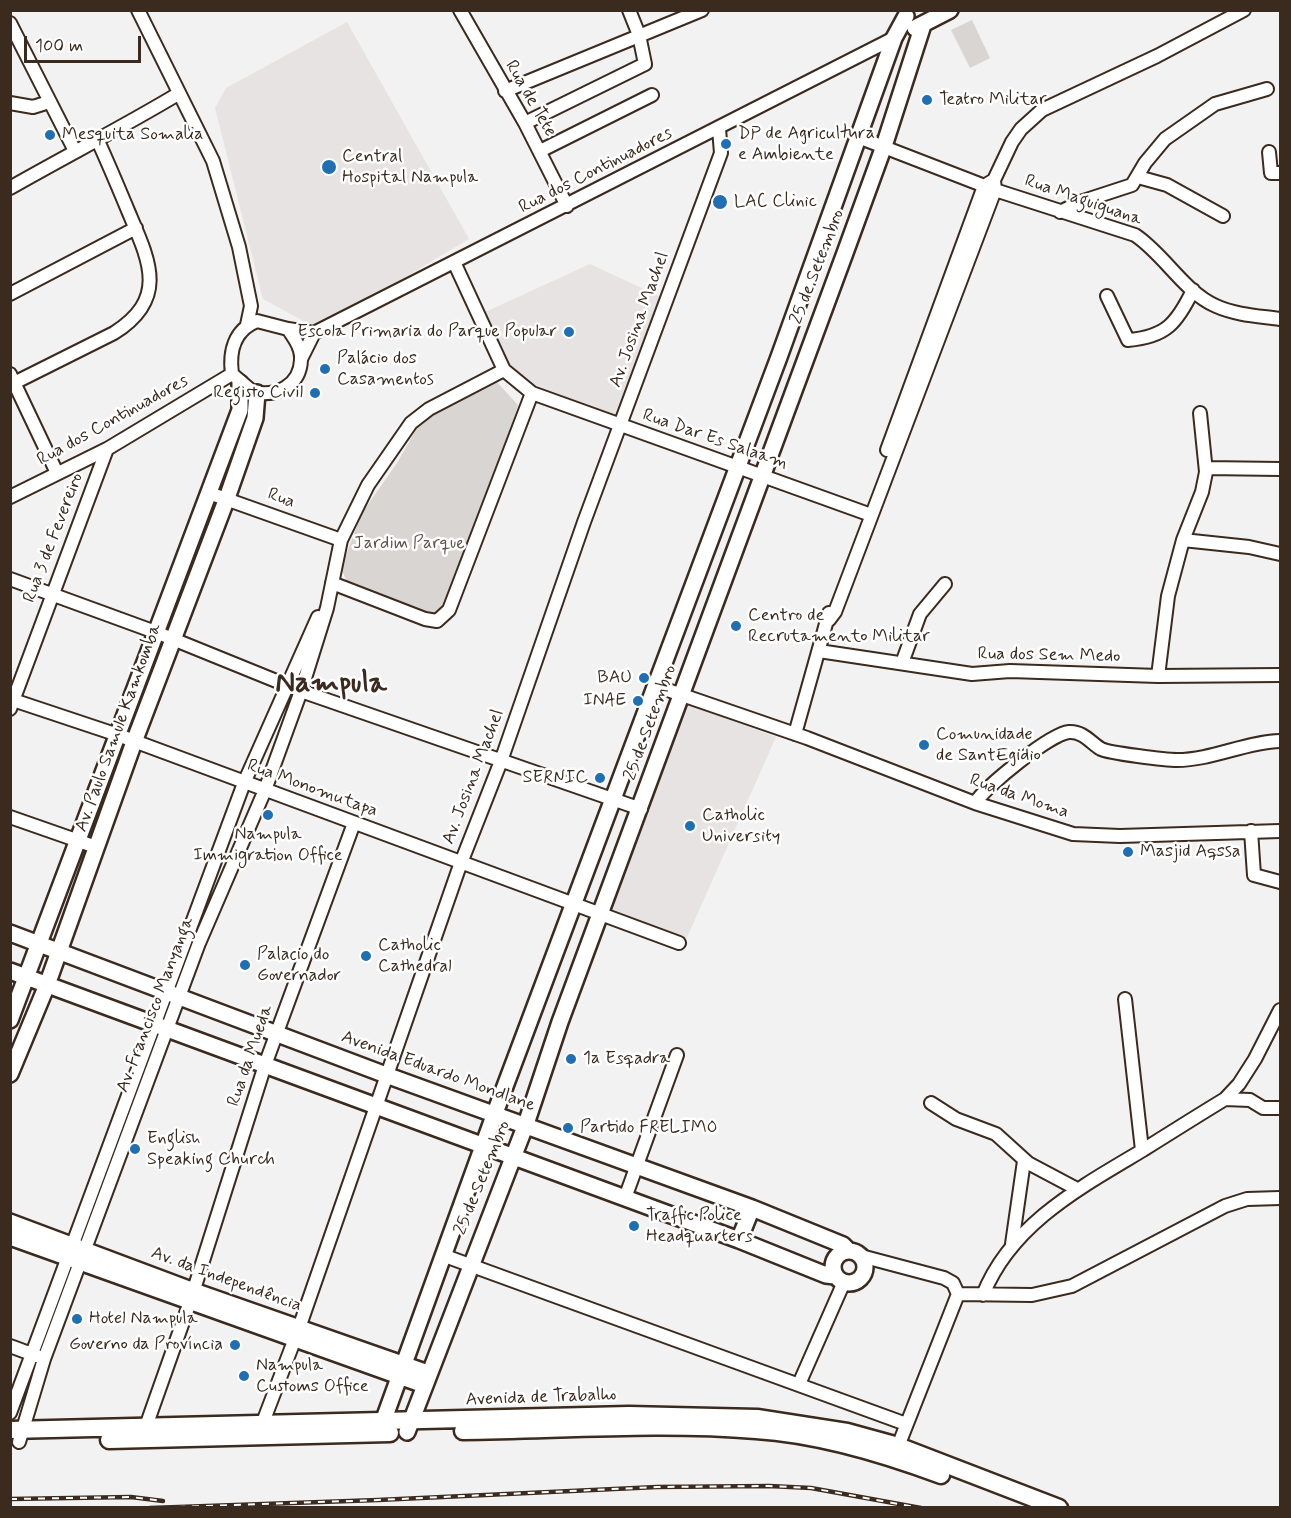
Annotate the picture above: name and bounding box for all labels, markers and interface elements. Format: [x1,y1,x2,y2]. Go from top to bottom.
scale bar [27,24,144,62]
text: 100 m [35,34,83,58]
street label: Rua de Tete [499,57,561,141]
place label: Teatro Militar [939,89,1046,111]
marker: Teatro Militar [920,93,934,107]
street label: Rua dos Continuadores [516,123,676,219]
place label: DP de Agricultura e Ambiente [738,123,875,166]
place label: Mesquita Somalia [62,124,204,146]
marker: Mesquita Somalia [43,128,57,142]
marker: DP de Agricultura e Ambiente [719,137,733,151]
place label: Central Hospital Nampula [342,146,478,188]
marker: Central Hospital Nampula [320,158,338,176]
street label: Rua Maguiguana [1021,171,1145,231]
place label: LAC Clinic [734,191,817,213]
marker: LAC Clinic [711,193,729,211]
street label: 25 de Setembro [786,207,850,327]
street label: Av. Josina Machel [605,249,675,391]
place label: Escola Primaria do Parque Popular [297,321,557,343]
marker: Escola Primaria do Parque Popular [562,325,576,339]
place label: Palácio dos Casamentos [337,348,434,391]
marker: Palácio dos Casamentos [318,362,332,376]
street label: Rua dos Continuadores [34,371,192,471]
place label: Registo Civil [213,382,303,404]
marker: Registo Civil [308,386,322,400]
street label: Rua Dar Es Salaam [640,405,790,475]
street label: Rua 3 de Fevereiro [19,470,89,606]
street label: Rua [264,484,298,514]
park label: Jardim Parque [353,533,465,555]
place label: Centro de Recrutamento Militar [748,605,930,648]
marker: Centro de Recrutamento Militar [729,619,743,633]
street label: Av. Paulo Samule Kamkomba [71,621,167,835]
street label: Rua dos Sem Medo [977,644,1121,668]
street label: 25 de Setembro [620,662,682,784]
district label: Nampula [275,667,387,703]
place label: BAU [597,667,632,689]
marker: BAU [637,671,651,685]
place label: INAE [583,690,626,712]
marker: INAE [631,694,645,708]
street label: Av. Josina Machel [438,707,510,847]
place label: Comunidade de SantEgidio [936,724,1041,766]
marker: Comunidade de SantEgidio [917,738,931,752]
street label: Rua Monomutapa [244,755,380,823]
place label: SERNIC [523,767,588,789]
street label: Rua da Moma [967,770,1071,824]
marker: SERNIC [593,771,607,785]
place label: Catholic University [702,805,780,848]
marker: Nampula Immigration Office [261,808,275,822]
marker: Catholic University [683,819,697,833]
place label: Nampula Immigration Office [193,824,343,866]
place label: Masjid Aqssa [1140,841,1241,863]
marker: Masjid Aqssa [1121,845,1135,859]
street label: Av. Francisco Manyanga [113,914,199,1096]
place label: Catholic Cathedral [378,935,452,978]
place label: Palacio do Governador [257,944,341,986]
marker: Catholic Cathedral [359,949,373,963]
marker: Palacio do Governador [238,958,252,972]
street label: Rua da Mueda [224,1002,278,1110]
street label: Avenida Eduardo Mondlane [338,1027,538,1117]
place label: 1a Esqadra [583,1048,670,1070]
marker: 1a Esqadra [564,1052,578,1066]
place label: Partido FRELIMO [580,1117,717,1139]
street label: 25 de Setembro [450,1118,516,1238]
marker: Partido FRELIMO [561,1121,575,1135]
place label: English Speaking Church [147,1128,275,1170]
marker: English Speaking Church [128,1142,142,1156]
place label: Traffic Police Headquarters [646,1205,753,1248]
marker: Traffic Police Headquarters [627,1219,641,1233]
street label: Av. da Independência [148,1243,304,1317]
place label: Hotel Nampula [89,1308,198,1330]
marker: Hotel Nampula [70,1312,84,1326]
place label: Governo da Província [69,1334,223,1356]
marker: Governo da Província [228,1338,242,1352]
place label: Nampula Customs Office [256,1355,369,1398]
marker: Nampula Customs Office [237,1369,251,1383]
street label: Avenida de Trabalho [465,1385,617,1411]

